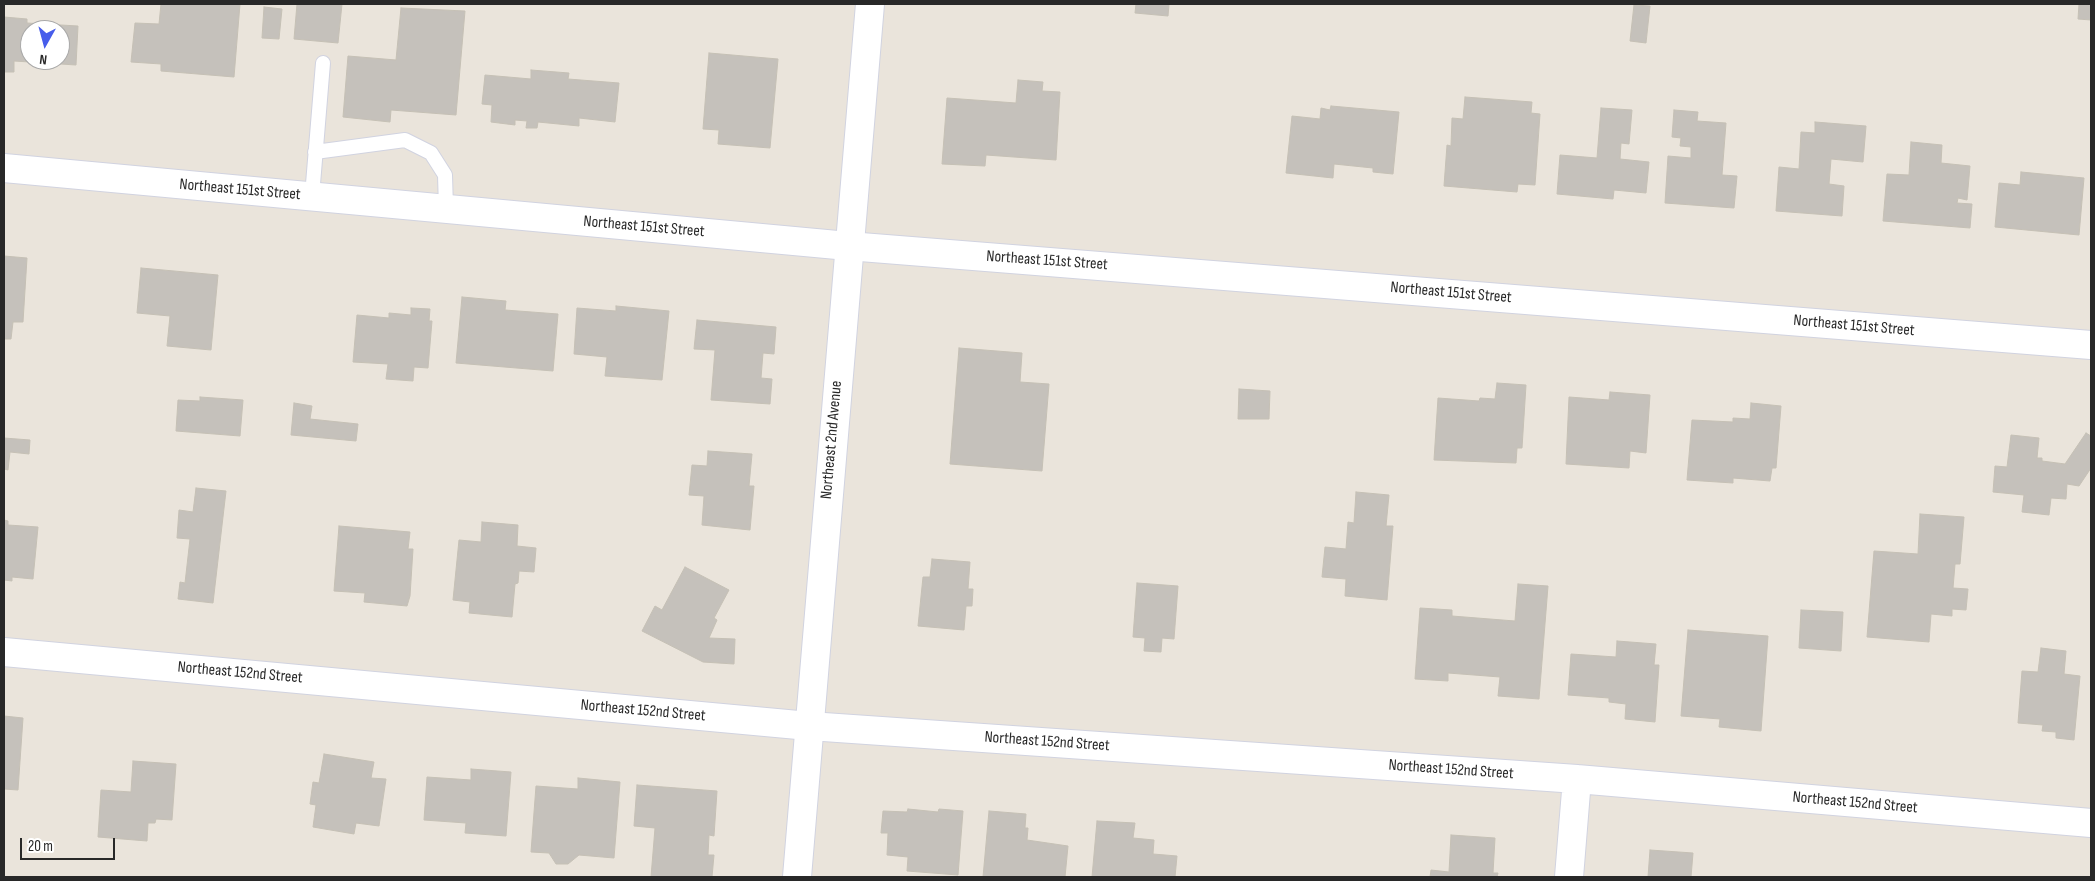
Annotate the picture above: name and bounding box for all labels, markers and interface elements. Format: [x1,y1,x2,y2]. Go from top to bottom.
north arrow [20,20,70,70]
text: N [38,51,48,68]
street label: Northeast 151st Street [179,175,301,205]
street label: Northeast 151st Street [583,212,705,242]
street label: Northeast 151st Street [986,247,1108,275]
street label: Northeast 151st Street [1390,278,1512,308]
street label: Northeast 151st Street [1793,311,1915,341]
street label: Northeast 2nd Avenue [817,380,847,500]
street label: Northeast 152nd Street [177,658,303,688]
street label: Northeast 152nd Street [580,696,706,726]
street label: Northeast 152nd Street [984,728,1110,756]
street label: Northeast 152nd Street [1388,756,1514,784]
street label: Northeast 152nd Street [1792,788,1918,818]
scale bar [22,828,118,860]
text: 20 m [28,837,53,856]

